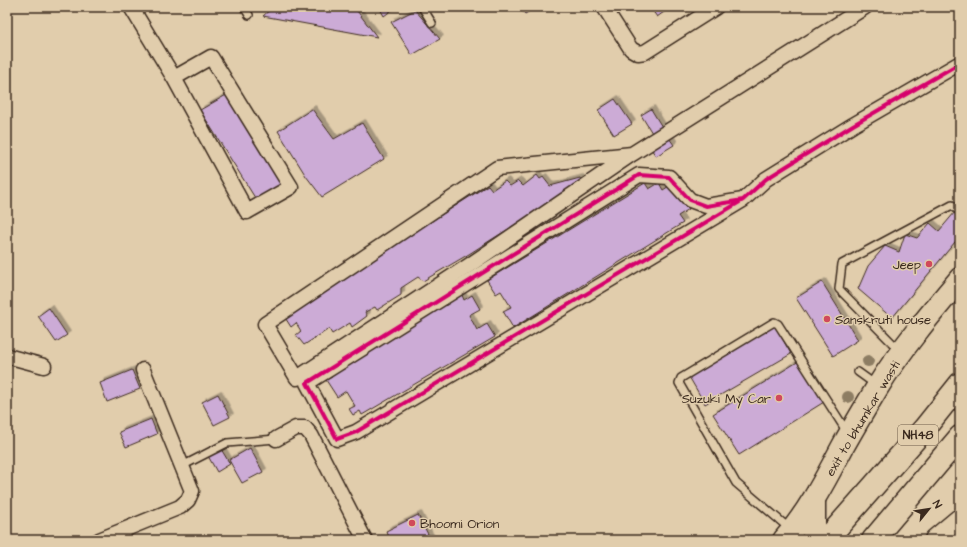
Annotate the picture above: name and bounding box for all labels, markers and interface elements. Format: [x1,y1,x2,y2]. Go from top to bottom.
place label: Jeep [893,256,921,274]
marker: Jeep [924,259,934,269]
place label: Sanskruti house [835,311,931,329]
marker: Sanskruti house [822,314,832,324]
street label: exit to bhumkar wasti [821,357,904,480]
place label: Suzuki My Car [682,390,771,409]
marker: Suzuki My Car [774,393,784,403]
road number: NH48 [898,425,938,445]
north arrow [909,489,949,529]
text: N [929,498,945,511]
place label: Bhoomi Orion [420,515,500,533]
marker: Bhoomi Orion [407,518,417,528]

